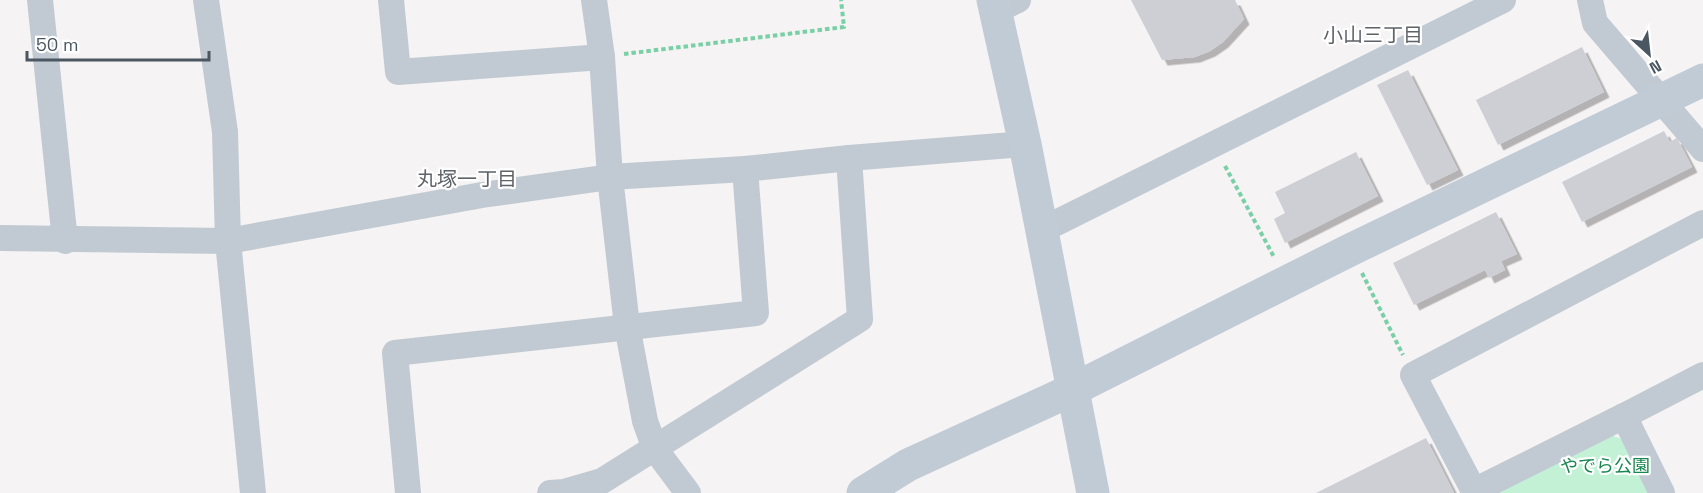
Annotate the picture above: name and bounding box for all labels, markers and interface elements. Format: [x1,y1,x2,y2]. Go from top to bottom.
district label: 小山三丁目 [1323,22,1423,48]
scale bar [27,24,208,62]
north arrow [1619,24,1679,84]
text: 50 m [36,33,78,56]
text: N [1646,55,1665,79]
district label: 丸塚一丁目 [417,166,517,192]
park label: やでら公園 [1560,454,1650,477]

